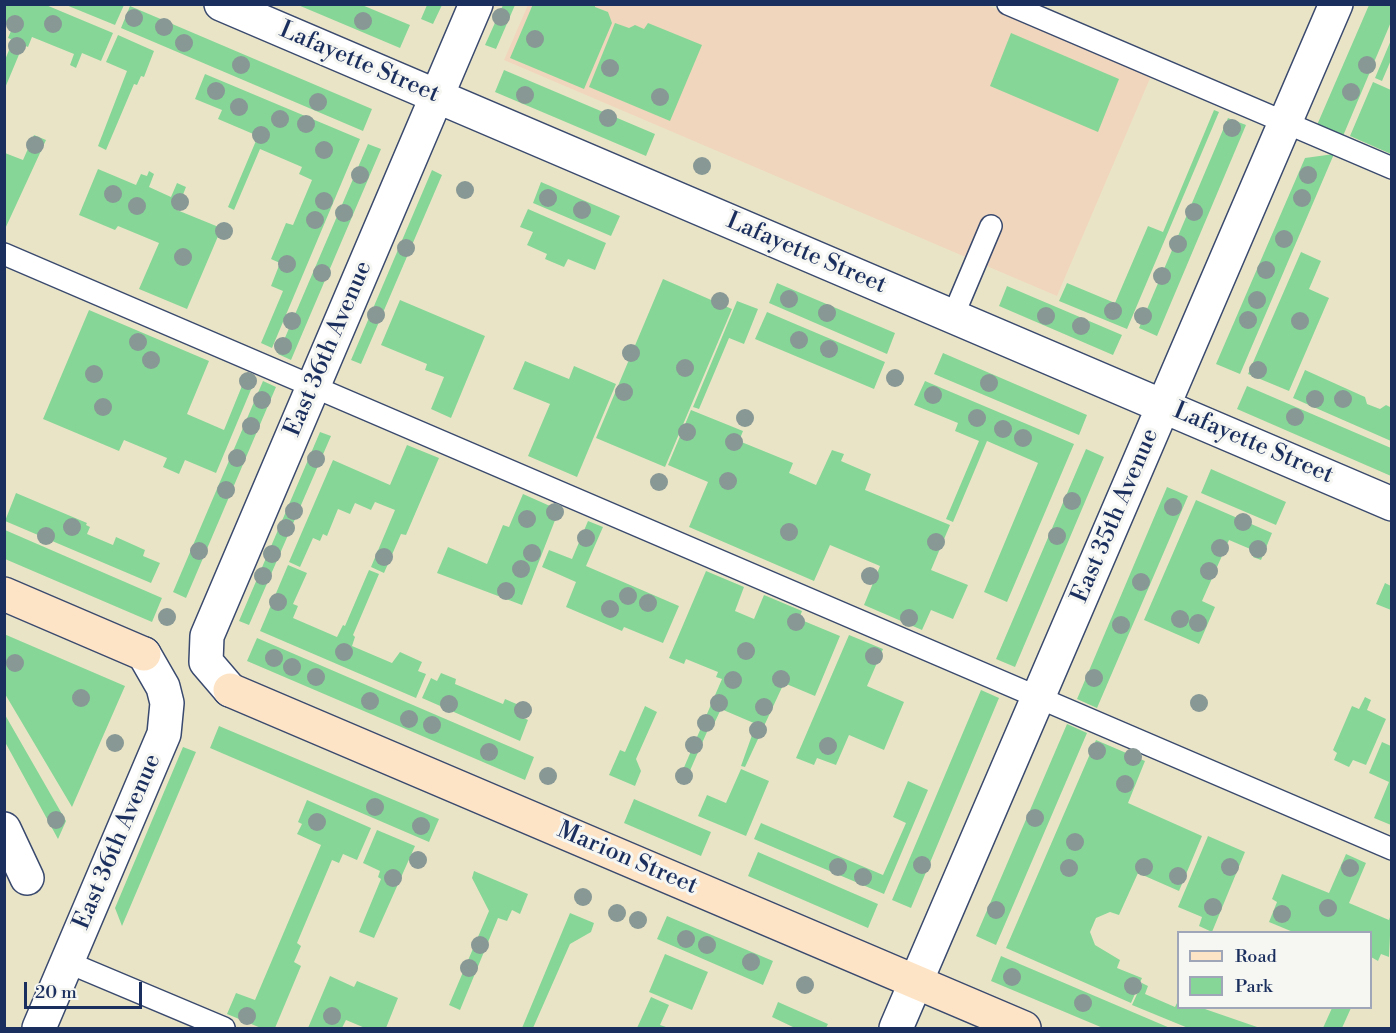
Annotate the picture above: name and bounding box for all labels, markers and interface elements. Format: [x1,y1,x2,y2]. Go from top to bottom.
street label: Lafayette Street [275,16,443,110]
street label: Lafayette Street [722,207,890,301]
street label: East 36th Avenue [279,257,379,441]
street label: Lafayette Street [1169,397,1337,491]
street label: East 35th Avenue [1066,425,1166,607]
street label: East 36th Avenue [68,750,168,934]
street label: Marion Street [552,816,702,902]
legend [1177,931,1372,1009]
text: Road [1235,945,1277,968]
scale bar [27,970,146,1008]
text: Park [1235,975,1272,998]
text: 20 m [35,981,77,1004]

